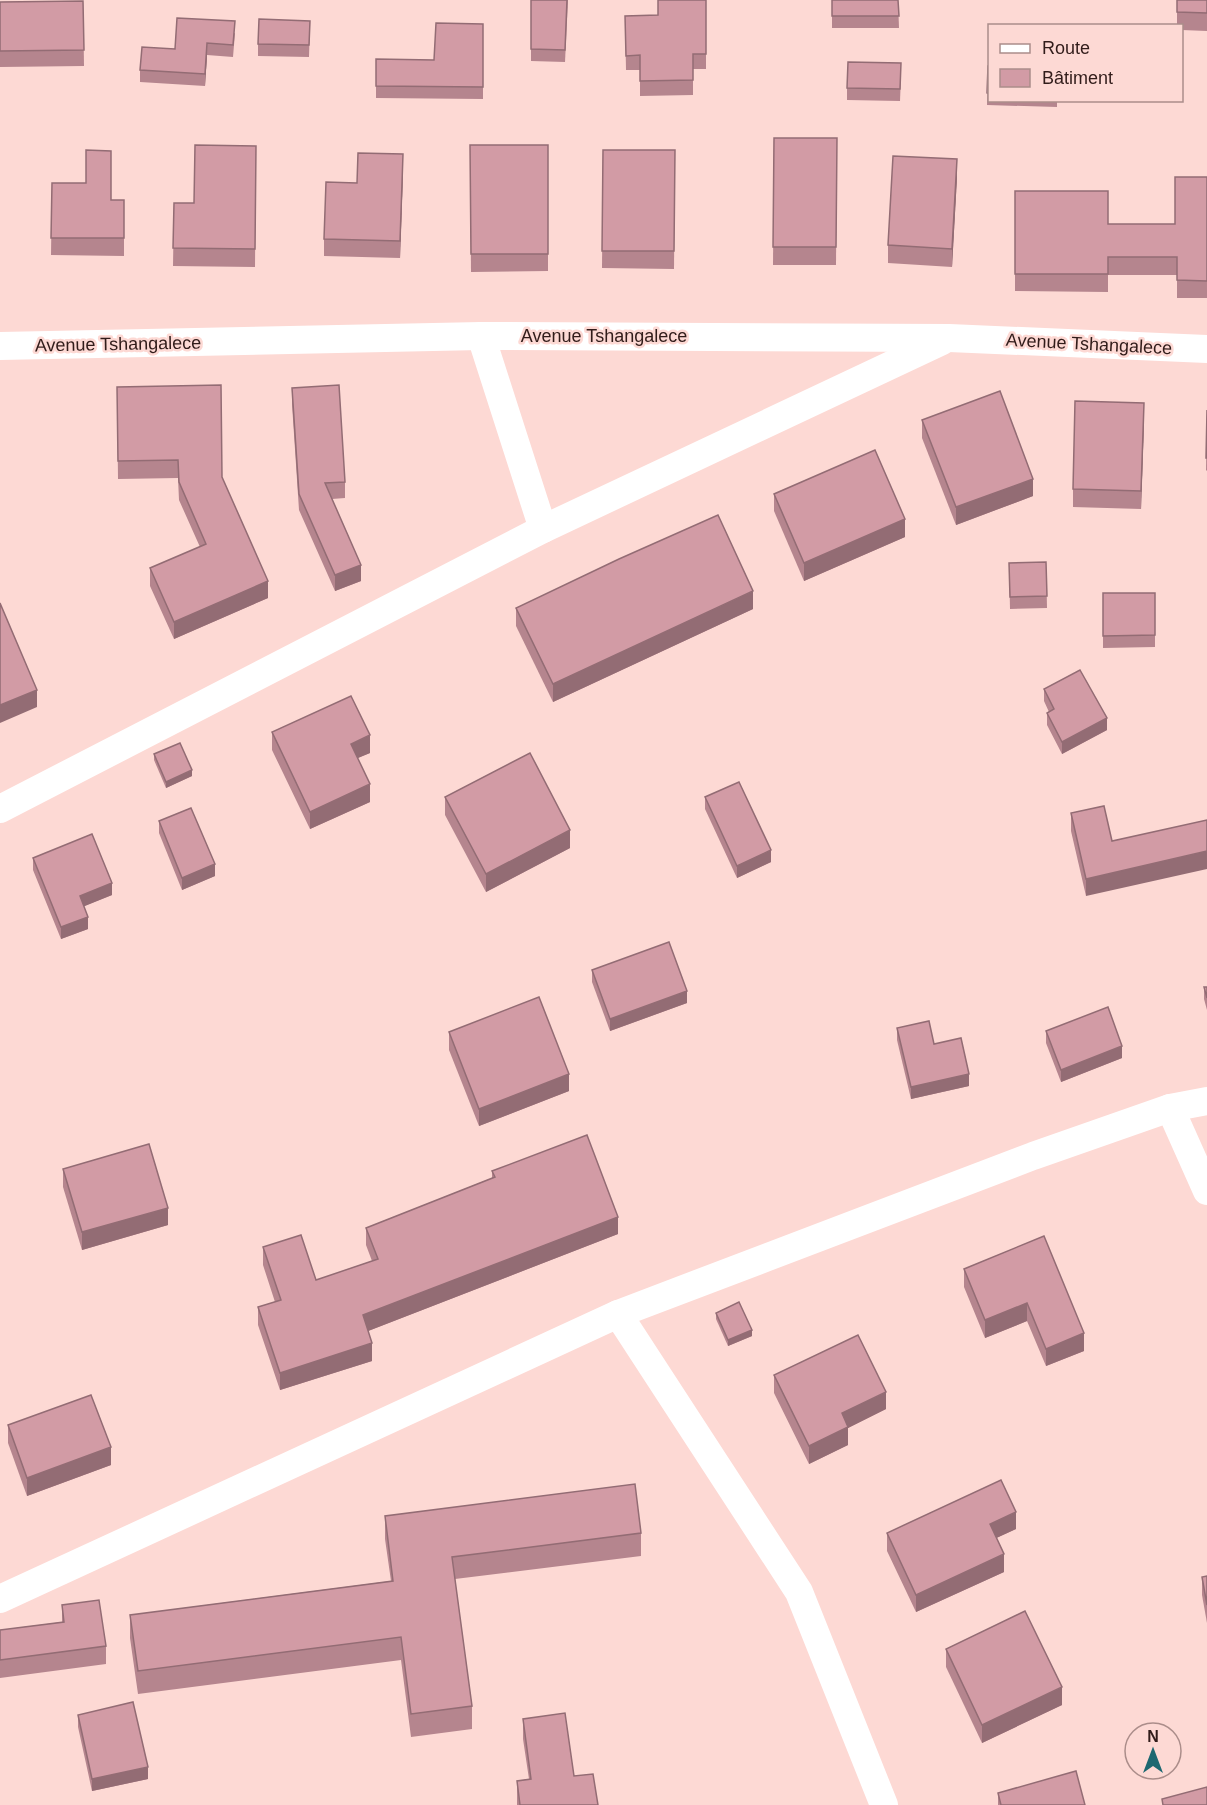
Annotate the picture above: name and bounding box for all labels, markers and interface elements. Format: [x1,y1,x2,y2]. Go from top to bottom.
legend [988,24,1183,102]
text: Route [1042,38,1090,58]
text: Bâtiment [1042,68,1113,88]
street label: Avenue Tshangalece [521,326,687,346]
street label: Avenue Tshangalece [1005,330,1173,358]
street label: Avenue Tshangalece [35,333,201,355]
north arrow [1123,1721,1183,1781]
text: N [1147,1728,1159,1745]

